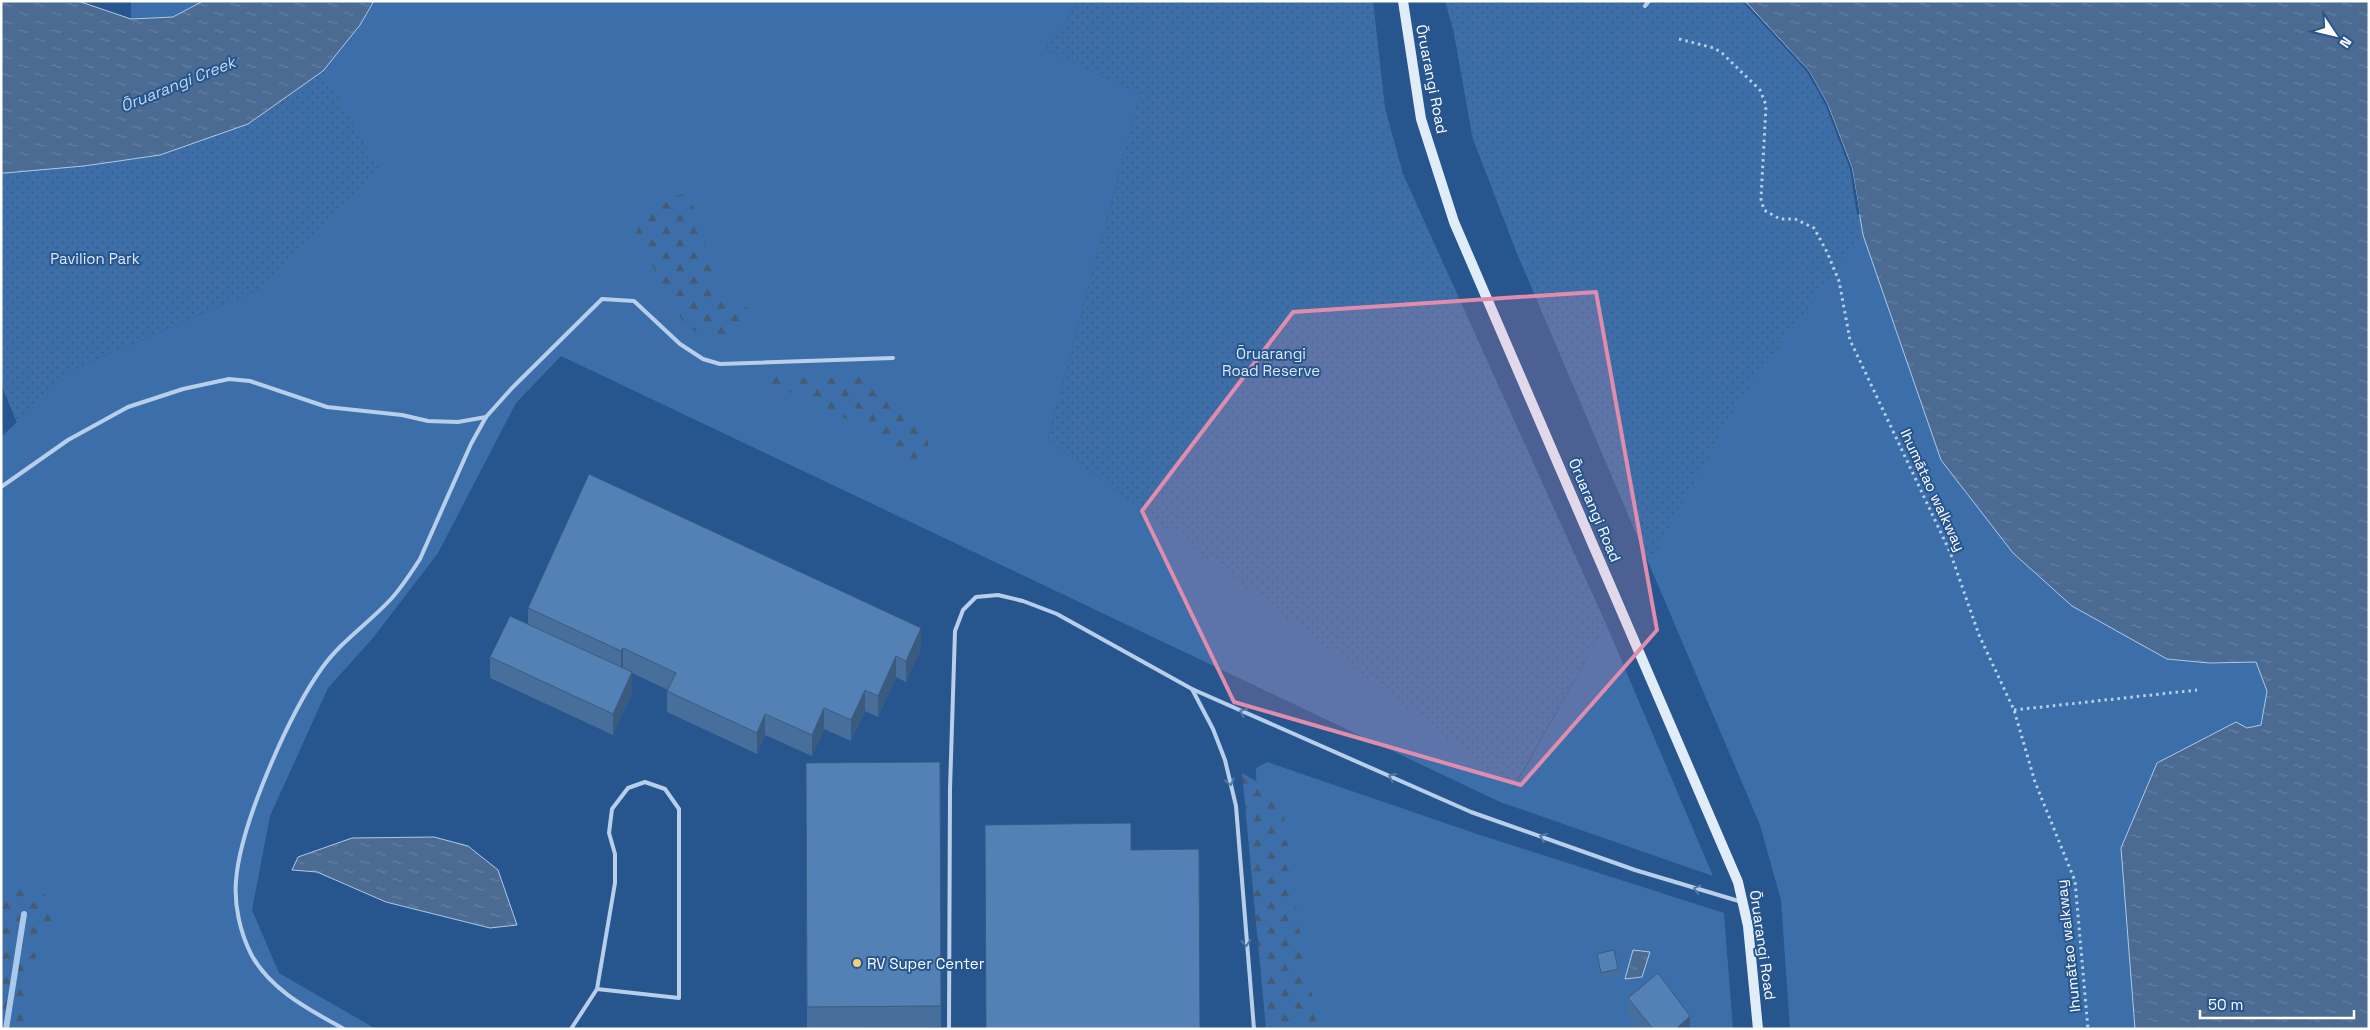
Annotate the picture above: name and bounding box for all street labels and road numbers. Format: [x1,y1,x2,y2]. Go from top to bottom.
street label: Ōruarangi Road [1412,23,1452,135]
street label: Ihumātao walkway [1896,426,1970,554]
street label: Ōruarangi Road [1565,455,1625,565]
street label: Ihumātao walkway [2052,879,2084,1013]
street label: Ōruarangi Road [1746,889,1780,1001]

